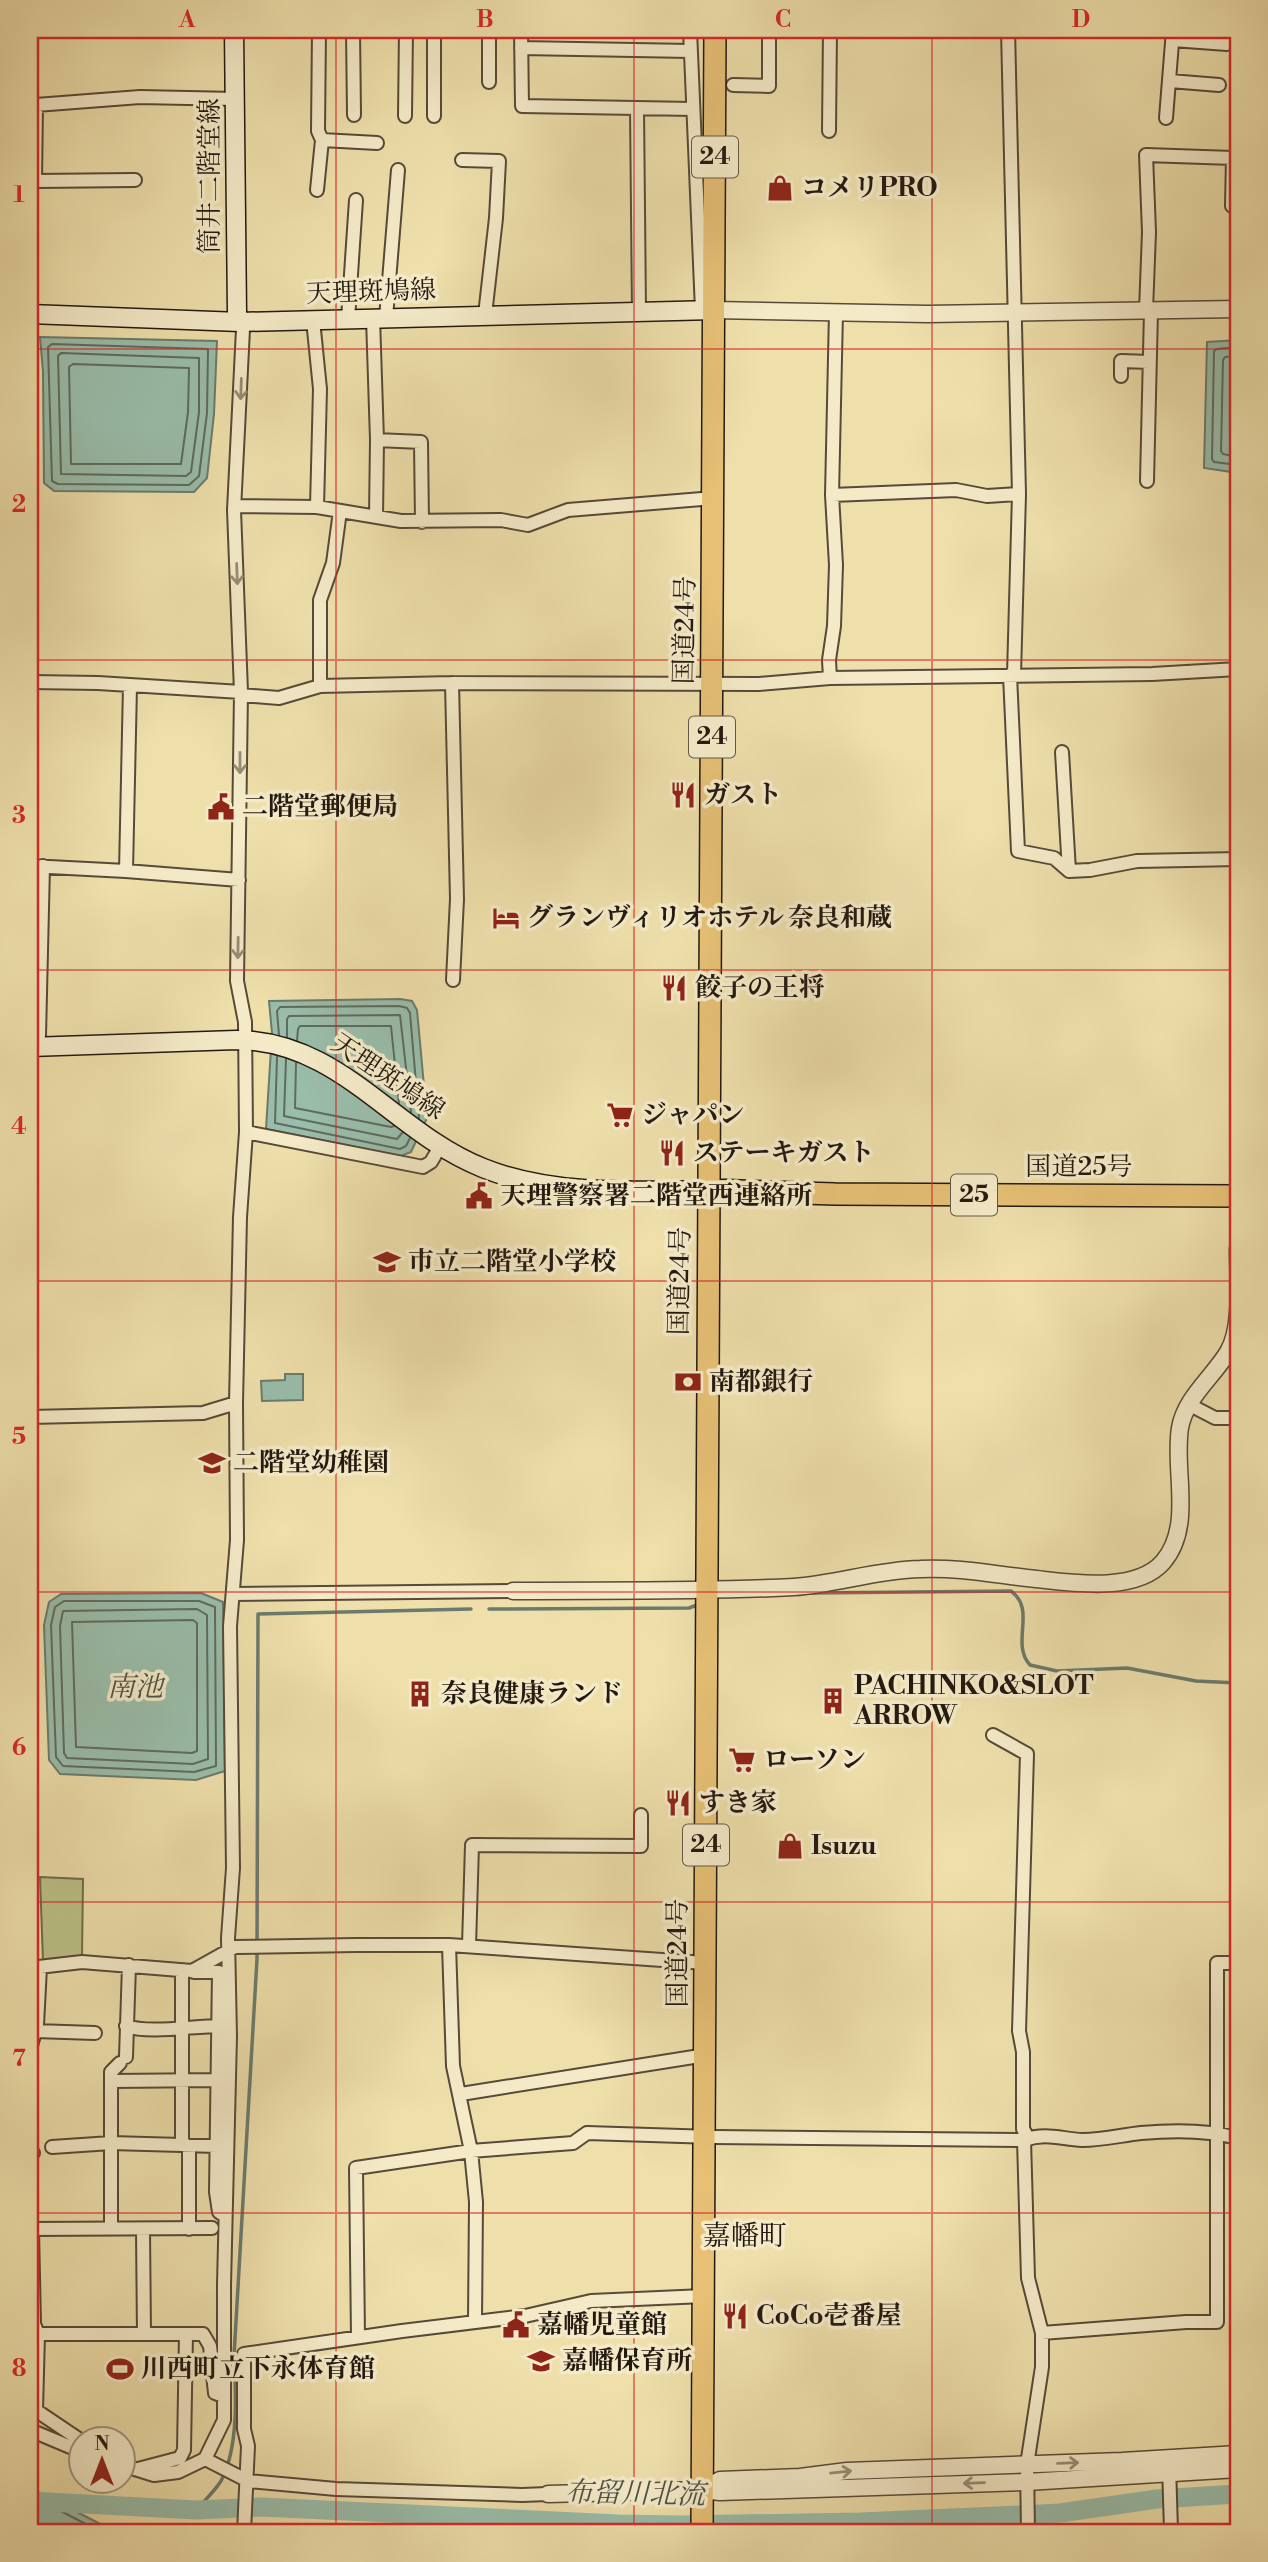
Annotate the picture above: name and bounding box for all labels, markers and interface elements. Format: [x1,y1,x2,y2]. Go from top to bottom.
text: A [178,6,196,34]
text: B [476,6,494,34]
text: C [775,6,791,34]
text: D [1072,6,1090,34]
street label: 筒井二階堂線 [194,98,226,254]
road number: 24 [692,136,738,177]
place label: コメリPRO [801,172,938,204]
shop icon: コメリPRO [765,173,795,203]
text: 1 [13,181,25,209]
street label: 天理斑鳩線 [305,274,437,310]
one-way arrow [234,377,247,400]
text: 2 [12,491,26,519]
one-way arrow [230,562,243,585]
street label: 国道24号 [668,575,702,685]
road number: 24 [689,716,735,758]
one-way arrow [233,751,247,774]
place label: ガスト [704,779,782,811]
restaurant icon: ガスト [668,780,698,810]
place label: 二階堂郵便局 [242,791,398,823]
public building icon: 二階堂郵便局 [206,792,236,822]
text: 3 [12,802,26,830]
place label: グランヴィリオホテル 奈良和蔵 [527,902,892,934]
hotel icon: グランヴィリオホテル 奈良和蔵 [491,903,521,933]
one-way arrow [231,936,245,959]
place label: 餃子の王将 [695,972,825,1004]
restaurant icon: 餃子の王将 [659,973,689,1003]
street label: 天理斑鳩線 [325,1027,451,1127]
place label: ジャパン [641,1099,744,1131]
supermarket icon: ジャパン [605,1100,635,1130]
text: 4 [11,1113,27,1141]
place label: ステーキガスト [693,1137,874,1169]
restaurant icon: ステーキガスト [657,1138,687,1168]
street label: 国道25号 [1025,1151,1133,1183]
road number: 25 [951,1175,997,1216]
place label: 天理警察署二階堂西連絡所 [500,1180,812,1212]
public building icon: 天理警察署二階堂西連絡所 [464,1181,494,1211]
street label: 国道24号 [663,1226,697,1336]
place label: 市立二階堂小学校 [408,1246,616,1278]
school or university icon: 市立二階堂小学校 [372,1247,402,1277]
place label: 南都銀行 [709,1366,813,1398]
bank icon: 南都銀行 [673,1367,703,1397]
text: 5 [12,1423,26,1451]
place label: 二階堂幼稚園 [233,1447,389,1479]
school or university icon: 二階堂幼稚園 [197,1448,227,1478]
water label: 南池 [107,1670,166,1705]
place label: PACHINKO&SLOT ARROW [853,1670,1094,1732]
place label: 奈良健康ランド [441,1678,623,1710]
building icon: 奈良健康ランド [405,1679,435,1709]
building icon: PACHINKO&SLOT ARROW [818,1686,848,1716]
text: 6 [12,1734,26,1762]
place label: ローソン [763,1744,866,1776]
supermarket icon: ローソン [727,1745,757,1775]
place label: すき家 [699,1787,777,1819]
restaurant icon: すき家 [663,1788,693,1818]
road number: 24 [683,1824,729,1866]
place label: Isuzu [811,1830,877,1862]
shop icon: Isuzu [775,1831,805,1861]
street label: 国道24号 [662,1899,694,2007]
text: 7 [12,2045,26,2073]
district label: 嘉幡町 [703,2219,787,2254]
place label: CoCo壱番屋 [756,2300,902,2332]
restaurant icon: CoCo壱番屋 [720,2301,750,2331]
place label: 嘉幡児童館 [537,2309,667,2341]
public building icon: 嘉幡児童館 [501,2310,531,2340]
place label: 嘉幡保育所 [562,2345,692,2377]
school or university icon: 嘉幡保育所 [526,2346,556,2376]
place label: 川西町立下永体育館 [141,2353,375,2385]
sports icon: 川西町立下永体育館 [105,2354,135,2384]
text: 8 [12,2355,26,2383]
north arrow [66,2426,136,2496]
text: N [94,2432,110,2456]
one-way arrow [1056,2457,1079,2470]
one-way arrow [829,2466,852,2479]
water label: 布留川北流 [565,2475,709,2513]
one-way arrow [963,2477,986,2490]

